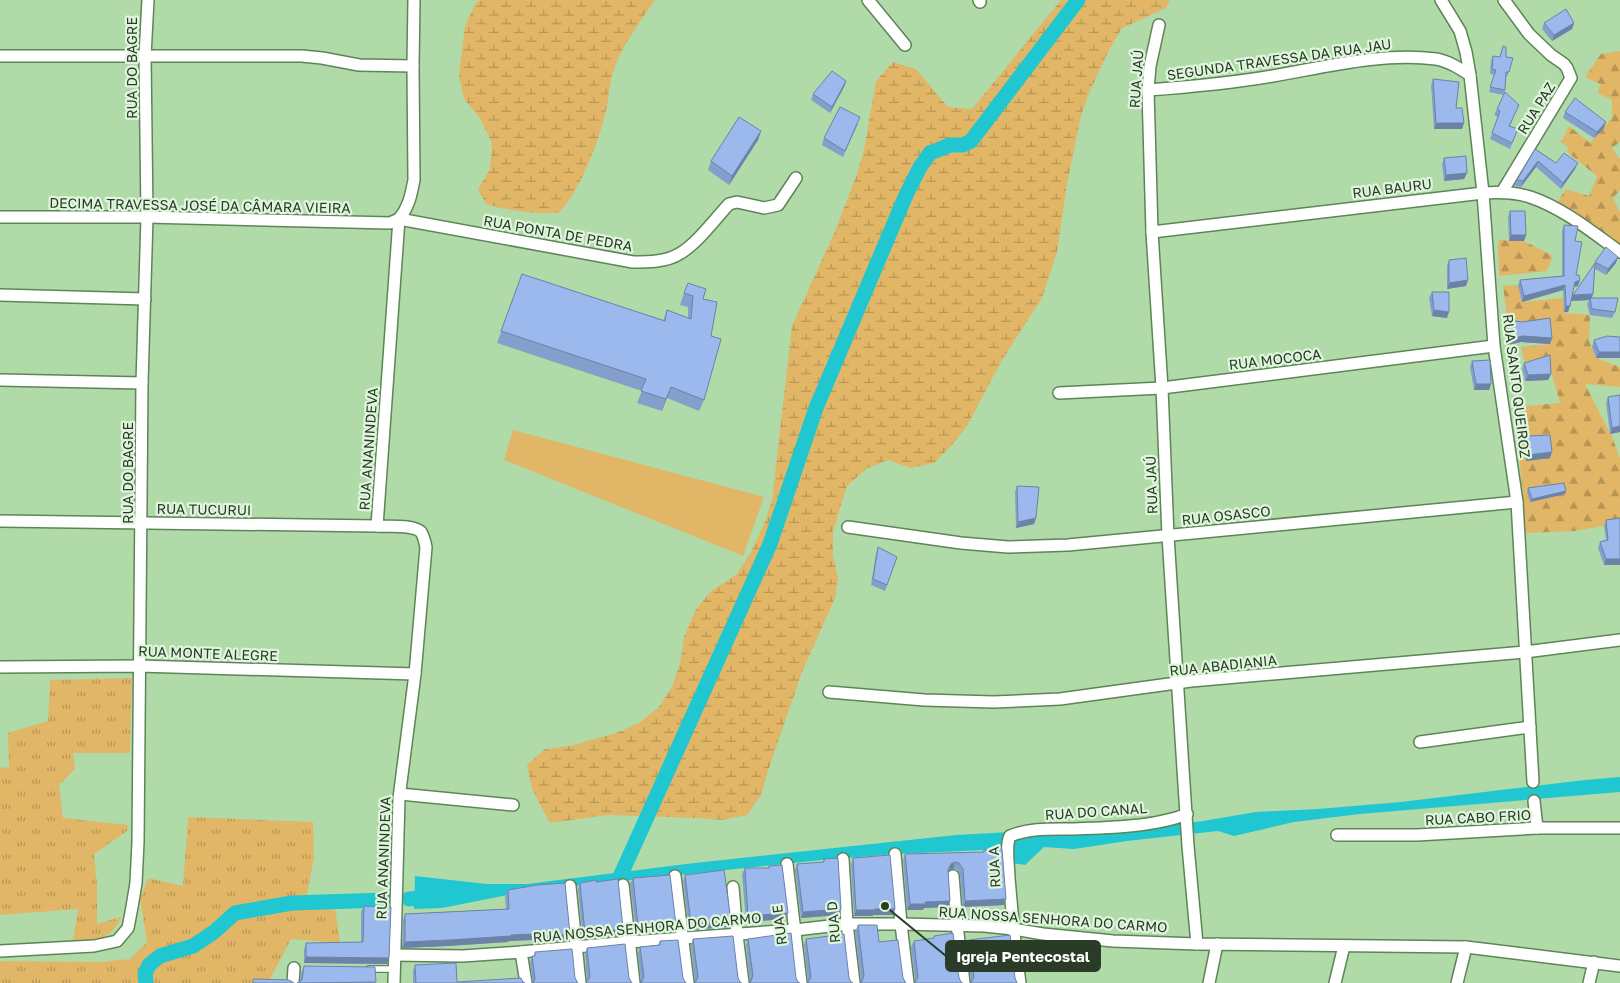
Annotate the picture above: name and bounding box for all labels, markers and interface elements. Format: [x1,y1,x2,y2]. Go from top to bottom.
street label: RUA DO BAGRE [123,17,140,119]
street label: SEGUNDA TRAVESSA DA RUA JAU [1166,35,1392,83]
street label: RUA JAÚ [1125,49,1147,109]
street label: RUA PAZ [1513,79,1559,137]
street label: RUA BAURU [1351,175,1433,201]
street label: DECIMA TRAVESSA JOSÉ DA CÂMARA VIEIRA [49,194,352,216]
street label: RUA PONTA DE PEDRA [482,212,634,255]
street label: RUA SANTO QUEIROZ [1500,313,1534,459]
street label: RUA MOCOCA [1228,345,1323,373]
street label: RUA ANANINDEVA [355,386,381,511]
street label: RUA DO BAGRE [119,422,136,524]
street label: RUA JAÚ [1141,455,1161,515]
street label: RUA TUCURUI [157,500,251,518]
street label: RUA OSASCO [1181,502,1271,528]
street label: RUA MONTE ALEGRE [138,642,278,664]
street label: RUA ABADIANIA [1168,651,1278,679]
street label: RUA ANANINDEVA [372,796,394,920]
street label: RUA DO CANAL [1044,799,1148,823]
street label: RUA CABO FRIO [1424,806,1532,828]
street label: RUA A [984,845,1004,888]
street label: RUA D [823,900,843,944]
street label: RUA NOSSA SENHORA DO CARMO [938,903,1168,935]
street label: RUA E [768,904,790,946]
street label: RUA NOSSA SENHORA DO CARMO [532,909,762,945]
callout: Igreja Pentecostal [946,941,1100,971]
text: Igreja Pentecostal [956,947,1090,965]

